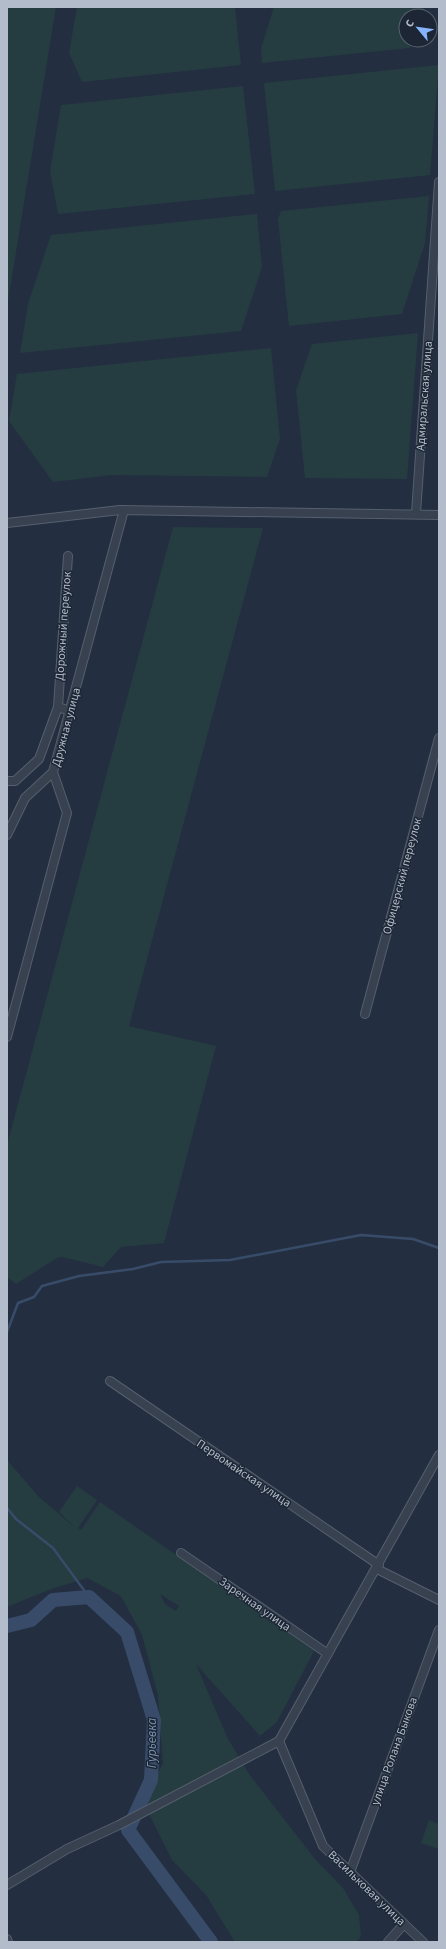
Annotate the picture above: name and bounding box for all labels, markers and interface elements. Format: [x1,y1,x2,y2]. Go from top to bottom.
north arrow [398,8,438,48]
text: С [402,16,418,30]
street label: Адмиральская улица [412,341,437,451]
street label: Дорожный переулок [51,571,76,681]
street label: Дружная улица [48,686,85,768]
street label: Офицерский переулок [379,816,426,936]
street label: Первомайская улица [193,1435,294,1511]
street label: Заречная улица [215,1573,294,1636]
street label: улица Ролана Быкова [367,1695,422,1808]
water label: Гурьевка [143,1718,161,1768]
street label: Васильковая улица [324,1847,409,1930]

